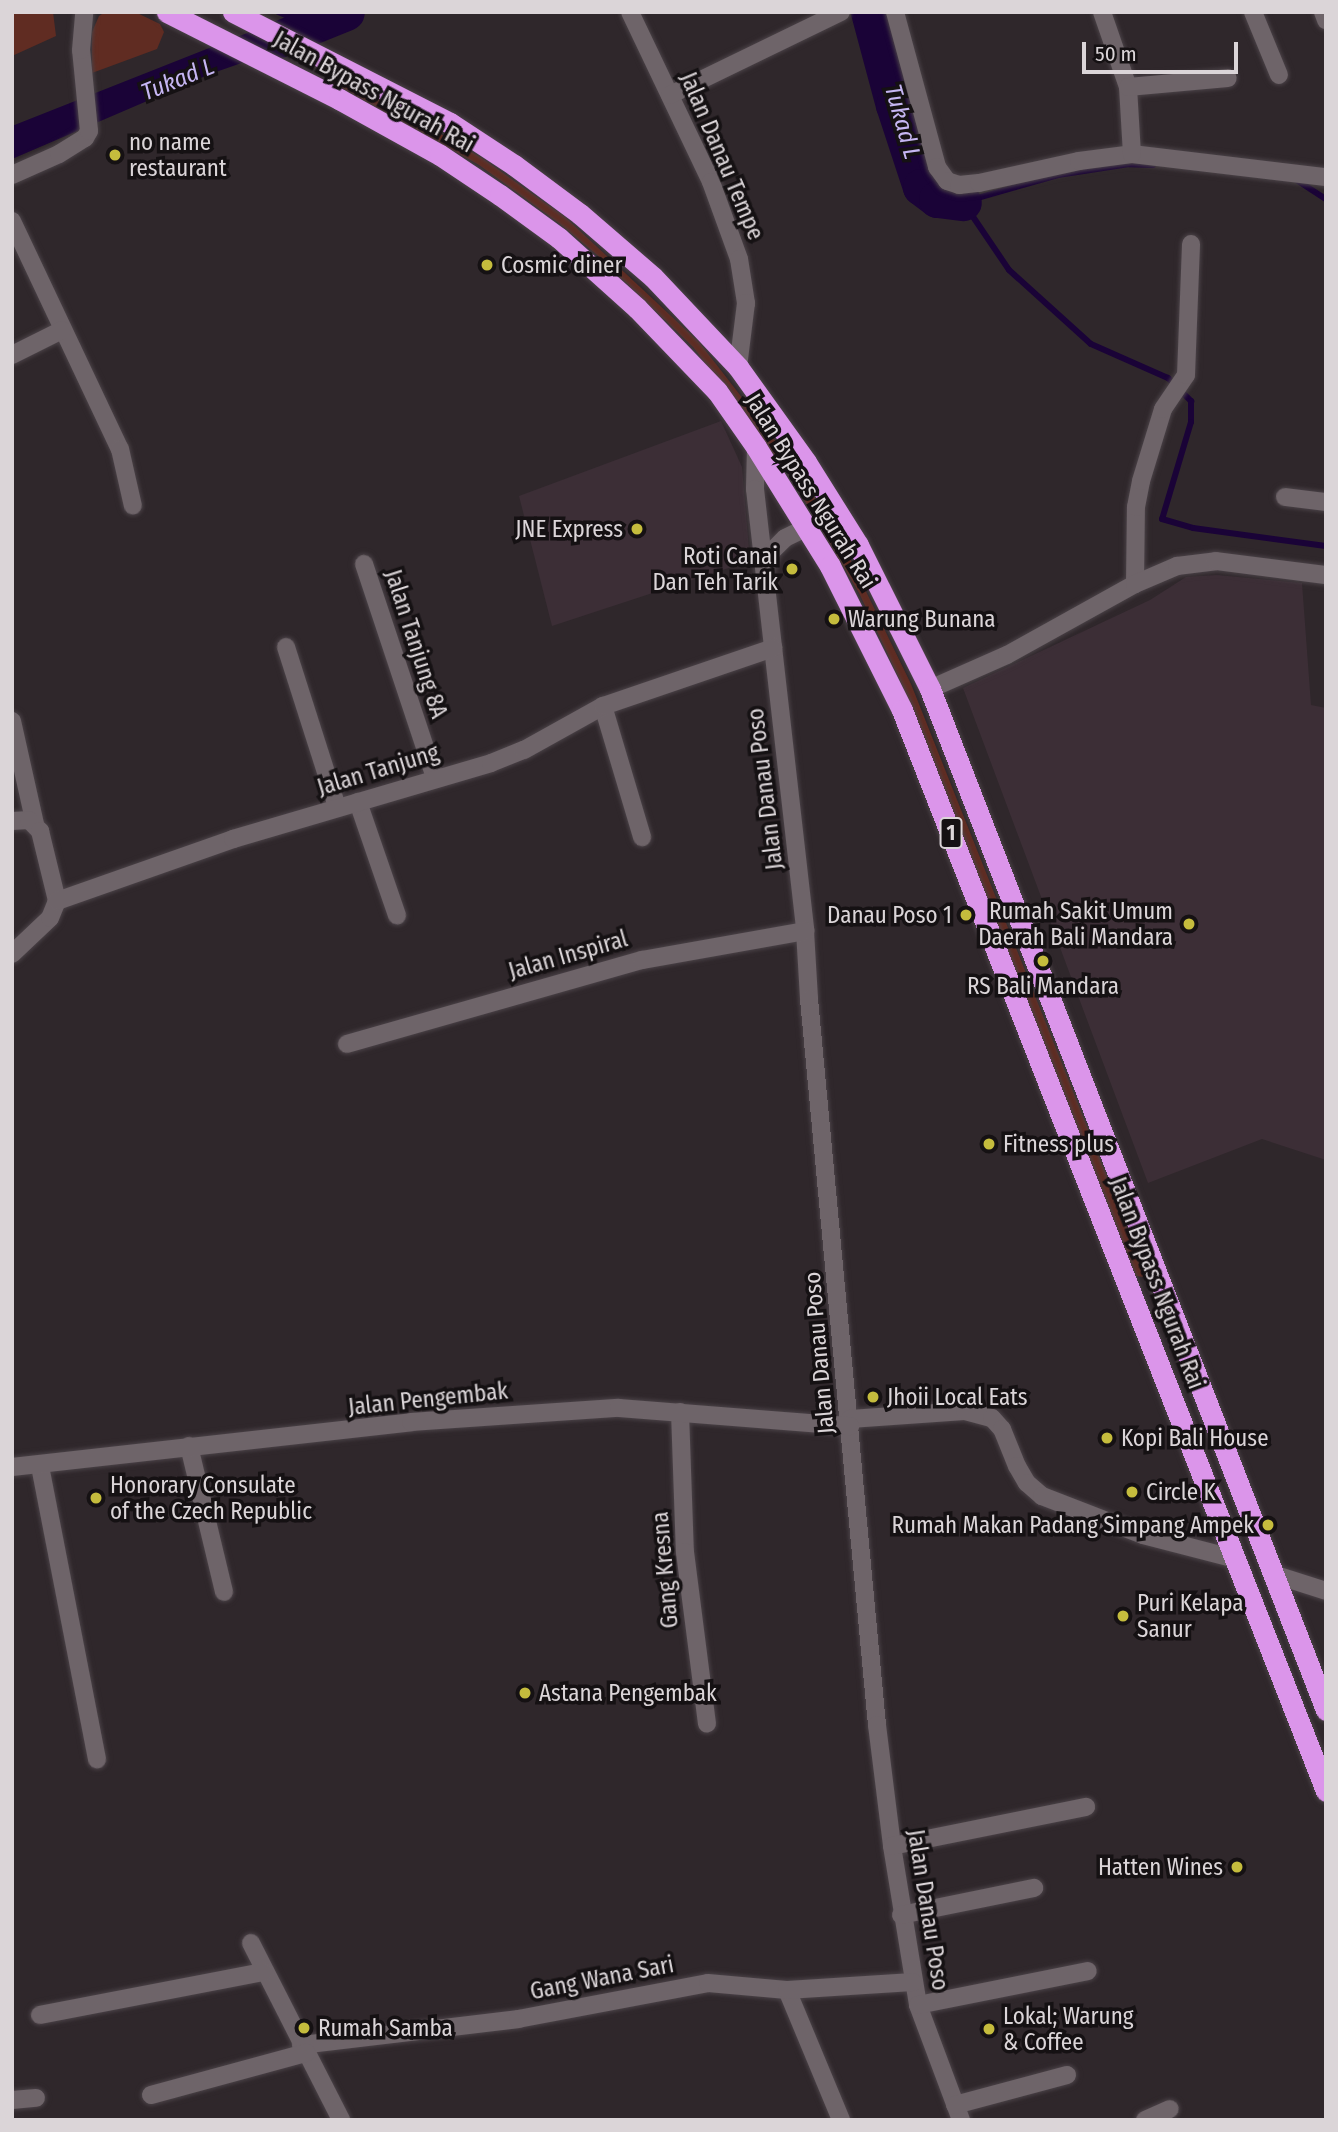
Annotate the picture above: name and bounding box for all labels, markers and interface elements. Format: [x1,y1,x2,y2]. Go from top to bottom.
street label: Jalan Bypass Ngurah Rai [269,25,479,159]
scale bar [1086,28,1242,72]
text: 50 m [1095,41,1137,67]
water label: Tukad L [137,52,219,108]
street label: Jalan Danau Tempe [674,68,770,244]
water label: Tukad L [878,82,926,162]
place label: no name restaurant [129,128,226,182]
marker: no name restaurant [107,147,123,163]
place label: Cosmic diner [501,251,623,279]
marker: Cosmic diner [479,257,495,273]
street label: Jalan Bypass Ngurah Rai [740,388,882,594]
place label: JNE Express [515,515,623,543]
marker: JNE Express [629,521,645,537]
place label: Roti Canai Dan Teh Tarik [652,542,778,596]
marker: Roti Canai Dan Teh Tarik [784,561,800,577]
street label: Jalan Tanjung 8A [379,566,453,722]
place label: Warung Bunana [848,605,996,633]
marker: Warung Bunana [826,611,842,627]
street label: Jalan Danau Poso [741,707,789,871]
street label: Jalan Tanjung [314,738,442,802]
road number: 1 [939,816,963,850]
place label: Rumah Sakit Umum Daerah Bali Mandara [978,897,1173,951]
place label: Danau Poso 1 [827,901,952,929]
marker: Danau Poso 1 [958,907,974,923]
marker: Rumah Sakit Umum Daerah Bali Mandara [1179,914,1199,934]
street label: Jalan Inspiral [505,925,631,985]
marker: RS Bali Mandara [1035,953,1051,969]
place label: RS Bali Mandara [967,972,1119,1000]
place label: Fitness plus [1003,1130,1114,1158]
marker: Fitness plus [981,1136,997,1152]
street label: Jalan Bypass Ngurah Rai [1104,1173,1210,1393]
street label: Jalan Danau Poso [798,1271,840,1435]
street label: Jalan Pengembak [347,1377,509,1421]
place label: Jhoii Local Eats [887,1383,1028,1411]
marker: Jhoii Local Eats [865,1389,881,1405]
place label: Kopi Bali House [1121,1424,1269,1452]
marker: Kopi Bali House [1099,1430,1115,1446]
place label: Honorary Consulate of the Czech Republic [110,1471,312,1525]
place label: Circle K [1146,1478,1216,1506]
marker: Circle K [1124,1484,1140,1500]
marker: Honorary Consulate of the Czech Republic [88,1490,104,1506]
street label: Gang Kresna [646,1511,684,1629]
place label: Rumah Makan Padang Simpang Ampek [891,1511,1254,1539]
marker: Rumah Makan Padang Simpang Ampek [1260,1517,1276,1533]
place label: Puri Kelapa Sanur [1137,1589,1243,1643]
marker: Puri Kelapa Sanur [1115,1608,1131,1624]
place label: Astana Pengembak [539,1679,717,1707]
marker: Astana Pengembak [517,1685,533,1701]
street label: Jalan Danau Poso [902,1828,954,1992]
place label: Hatten Wines [1098,1853,1223,1881]
marker: Hatten Wines [1229,1859,1245,1875]
street label: Gang Wana Sari [528,1951,676,2005]
place label: Lokal; Warung & Coffee [1003,2002,1134,2056]
place label: Rumah Samba [318,2014,453,2042]
marker: Rumah Samba [296,2020,312,2036]
marker: Lokal; Warung & Coffee [981,2021,997,2037]

